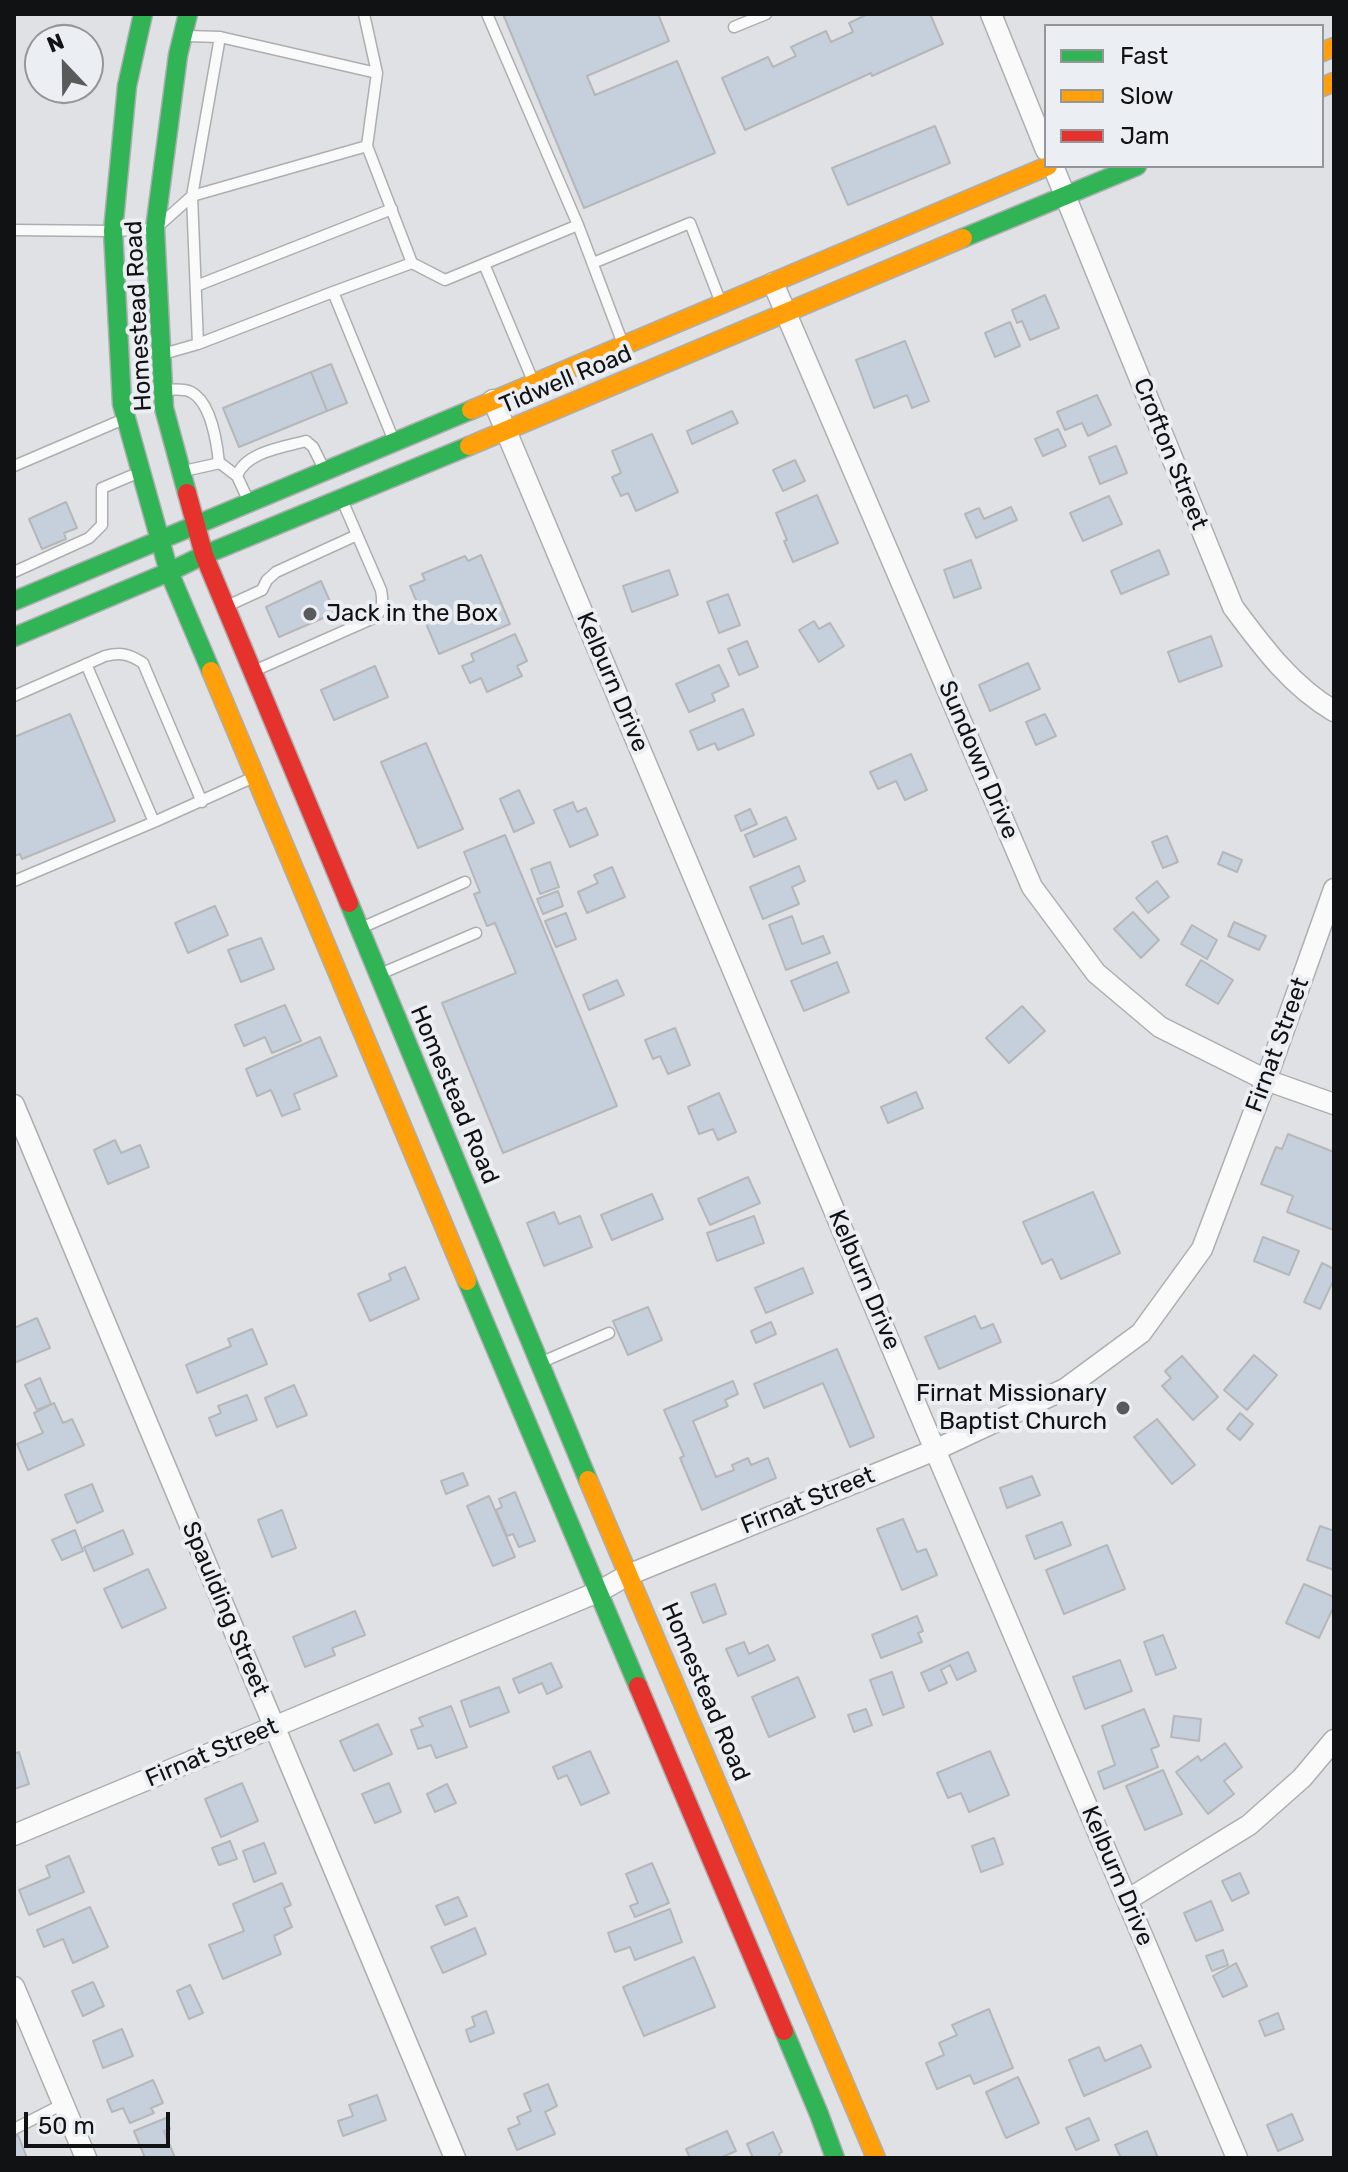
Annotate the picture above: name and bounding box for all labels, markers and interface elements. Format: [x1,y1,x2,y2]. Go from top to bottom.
north arrow [24,24,104,104]
legend [1044,24,1324,168]
text: N [43,28,68,59]
text: Fast [1120,42,1168,70]
text: Slow [1120,82,1173,110]
text: Jam [1120,122,1170,150]
street label: Homestead Road [120,220,158,412]
street label: Tidwell Road [496,339,636,421]
street label: Crofton Street [1127,374,1213,534]
place label: Jack in the Box [326,600,498,628]
marker: Jack in the Box [301,605,319,623]
street label: Kelburn Drive [570,608,654,756]
street label: Sundown Drive [932,677,1024,843]
street label: Firnat Street [1240,974,1316,1116]
street label: Homestead Road [403,1001,505,1189]
street label: Kelburn Drive [822,1206,906,1354]
place label: Firnat Missionary Baptist Church [916,1380,1107,1436]
marker: Firnat Missionary Baptist Church [1114,1399,1132,1417]
street label: Firnat Street [737,1461,879,1541]
street label: Spaulding Street [175,1517,275,1701]
street label: Homestead Road [654,1598,756,1786]
street label: Firnat Street [141,1712,283,1794]
street label: Kelburn Drive [1075,1802,1159,1950]
scale bar [28,2096,174,2146]
text: 50 m [38,2112,95,2140]

